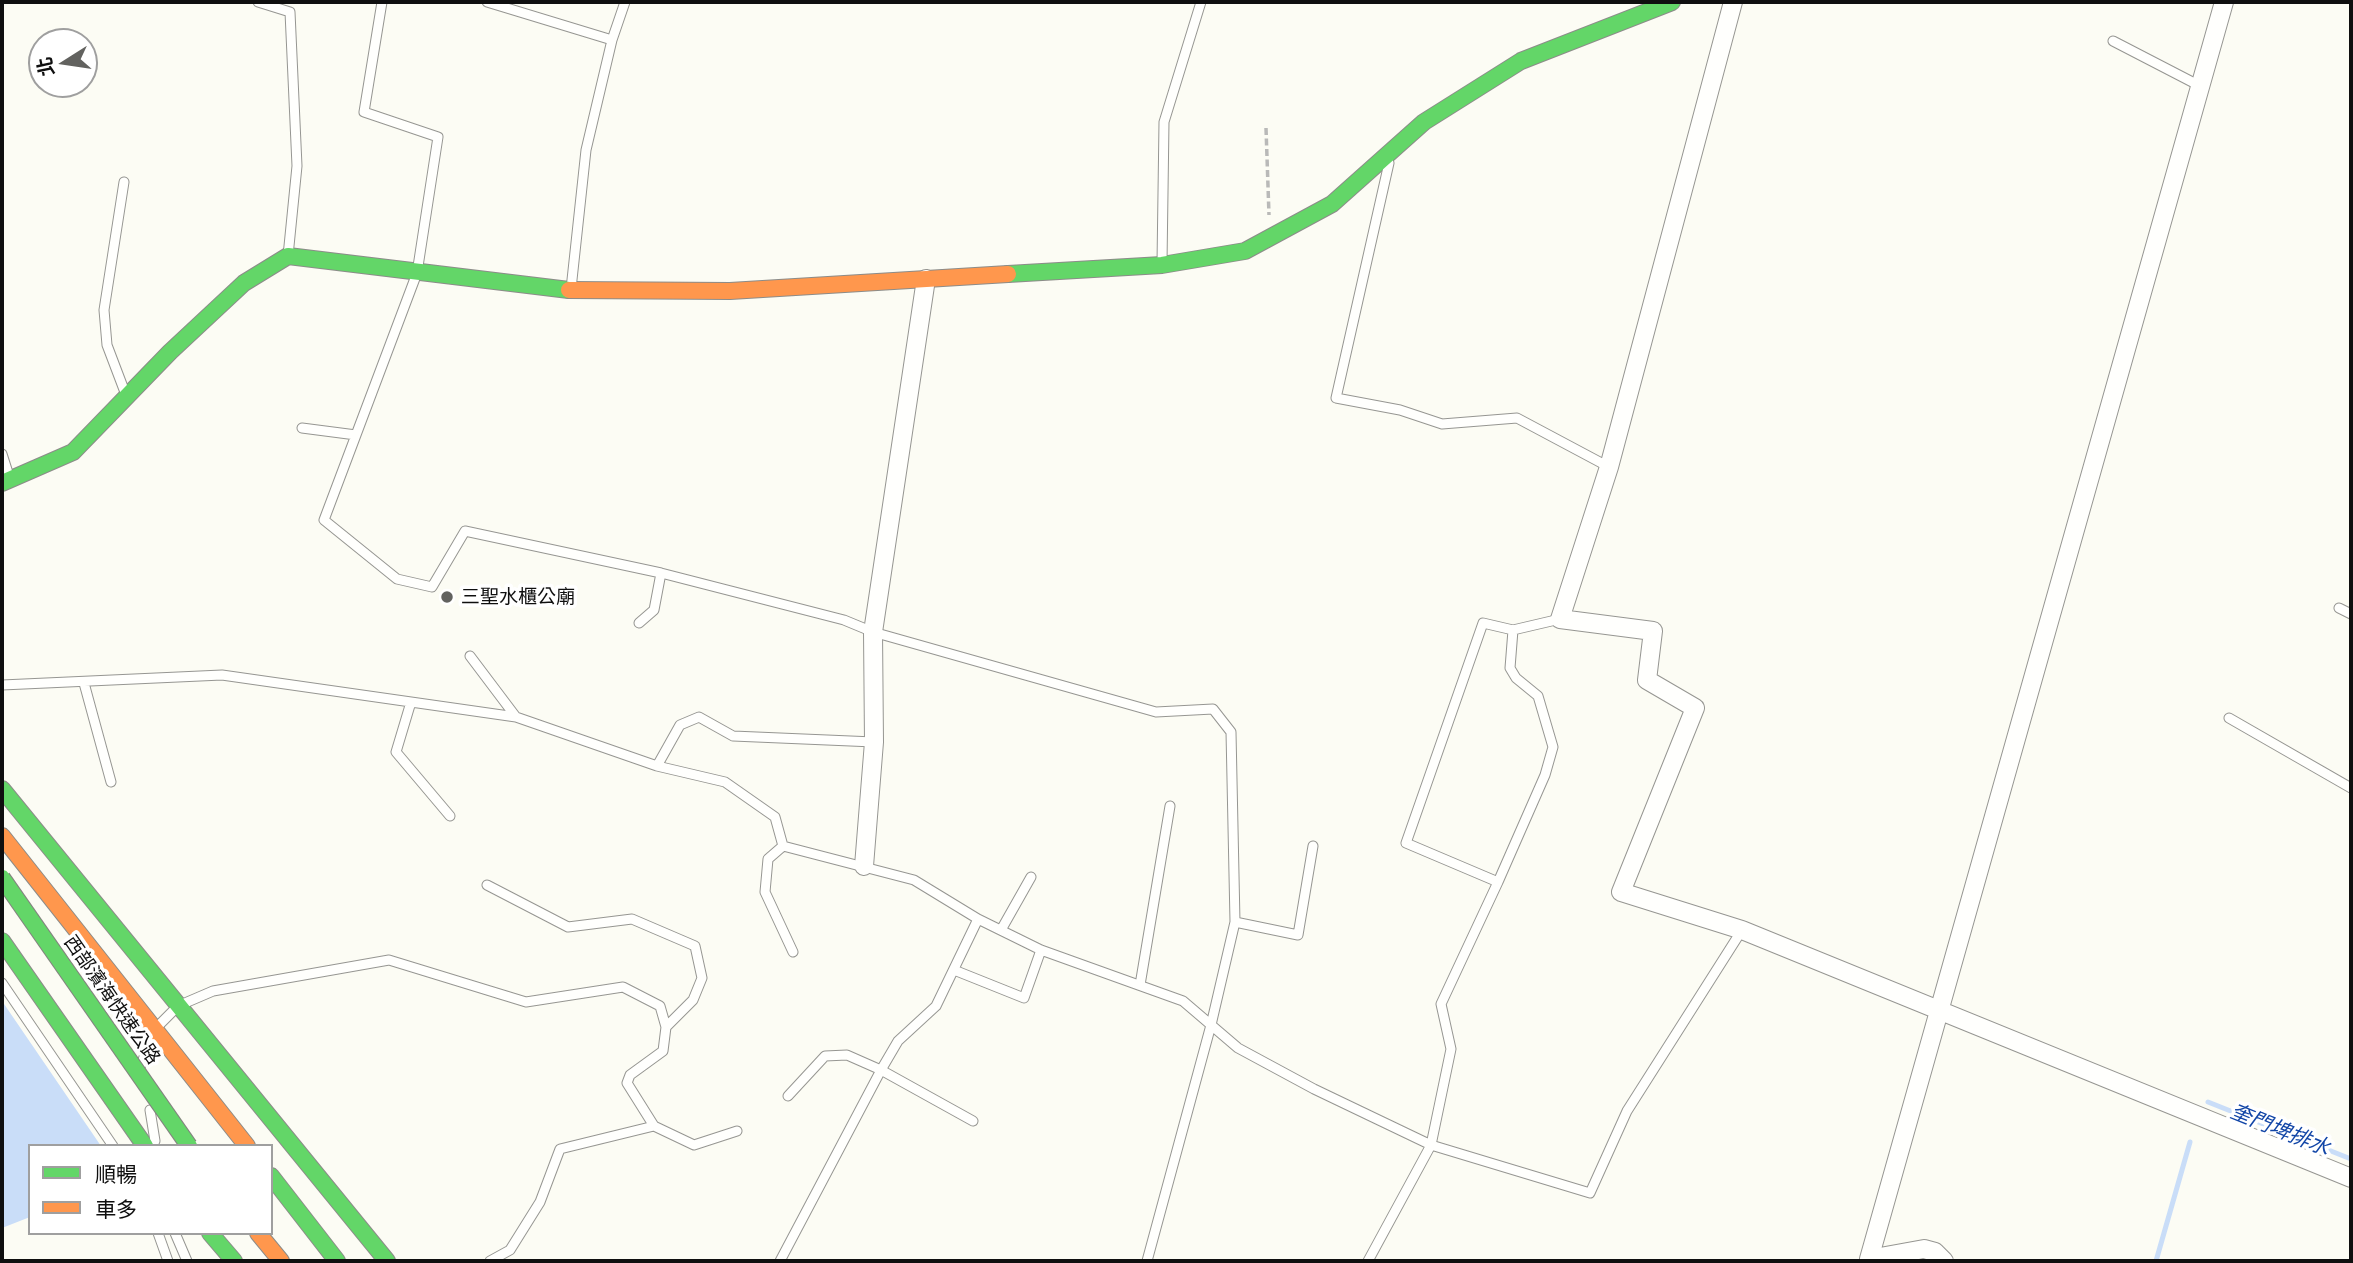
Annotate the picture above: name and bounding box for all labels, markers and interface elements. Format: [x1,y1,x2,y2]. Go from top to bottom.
north arrow [28,28,98,98]
text: 北 [30,55,59,79]
place label: 三聖水櫃公廟 [461,586,575,608]
marker: 三聖水櫃公廟 [439,589,455,605]
street label: 西部濱海快速公路 [59,931,165,1069]
water label: 奎門埤排水 [2227,1099,2333,1161]
legend [28,1144,273,1235]
text: 順暢 [95,1159,137,1187]
text: 車多 [95,1194,137,1222]

